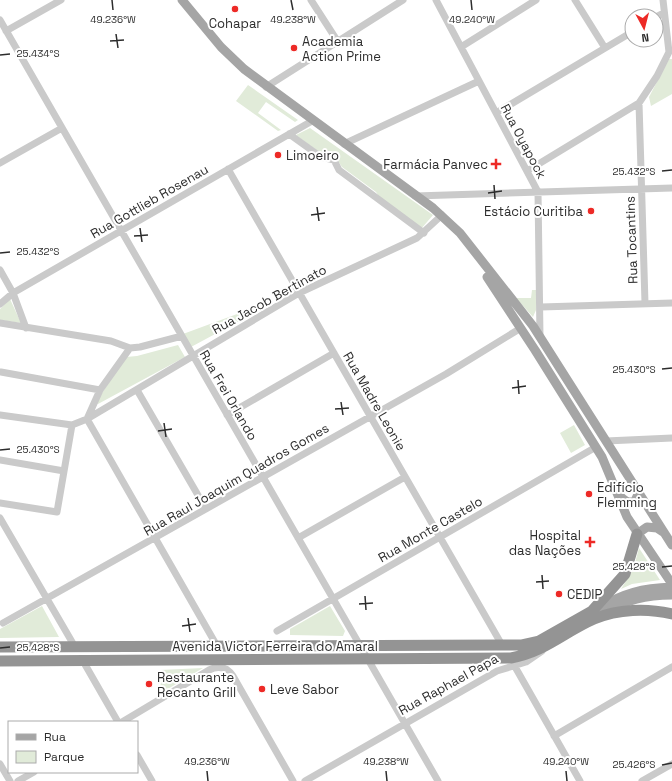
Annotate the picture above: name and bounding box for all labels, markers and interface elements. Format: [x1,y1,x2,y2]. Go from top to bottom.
marker: Cohapar [230,4,240,14]
north arrow [624,8,664,48]
text: 49.236°W [90,13,136,26]
text: 49.238°W [270,13,316,26]
text: 49.240°W [449,13,495,26]
place label: Cohapar [209,15,261,32]
text: N [641,31,650,45]
place label: Academia Action Prime [302,33,381,65]
marker: Academia Action Prime [289,43,299,53]
text: 25.434°S [16,47,60,60]
street label: Rua Oyapock [497,101,550,182]
place label: Limoeiro [286,147,339,164]
marker: Limoeiro [273,150,283,160]
place label: Farmácia Panvec [383,156,488,173]
marker: Farmácia Panvec [491,159,501,169]
street label: Rua Gottlieb Rosenau [87,161,211,242]
text: 25.432°S [613,165,655,178]
street label: Rua Tocantins [621,196,642,284]
place label: Estácio Curitiba [484,203,584,220]
marker: Estácio Curitiba [586,206,596,216]
text: 25.432°S [17,245,59,258]
street label: Rua Jacob Bertinato [209,261,329,338]
street label: Rua Frei Orlando [196,347,261,443]
street label: Rua Madre Leonie [339,349,410,454]
text: 25.430°S [612,363,656,376]
street label: Rua Raul Joaquim Quadros Gomes [141,419,332,540]
text: 25.430°S [16,443,60,456]
place label: Edifício Flemming [597,479,657,511]
marker: Edifício Flemming [584,489,594,499]
street label: Rua Monte Castelo [375,493,486,566]
place label: Hospital das Nações [509,527,581,559]
marker: Hospital das Nações [584,536,596,548]
text: 25.428°S [613,560,656,573]
place label: CEDIP [567,586,602,603]
marker: CEDIP [554,589,564,599]
street label: Avenida Victor Ferreira do Amaral [172,638,378,655]
text: 25.428°S [17,641,60,654]
street label: Rua Raphael Papa [395,650,502,719]
place label: Restaurante Recanto Grill [157,669,236,701]
marker: Restaurante Recanto Grill [144,679,154,689]
place label: Leve Sabor [270,681,339,698]
marker: Leve Sabor [257,684,267,694]
legend [8,721,138,773]
text: Rua [44,729,66,745]
text: Parque [44,749,84,765]
text: 49.236°W [184,755,230,768]
text: 49.238°W [363,755,409,768]
text: 49.240°W [543,755,589,768]
text: 25.426°S [613,758,655,771]

